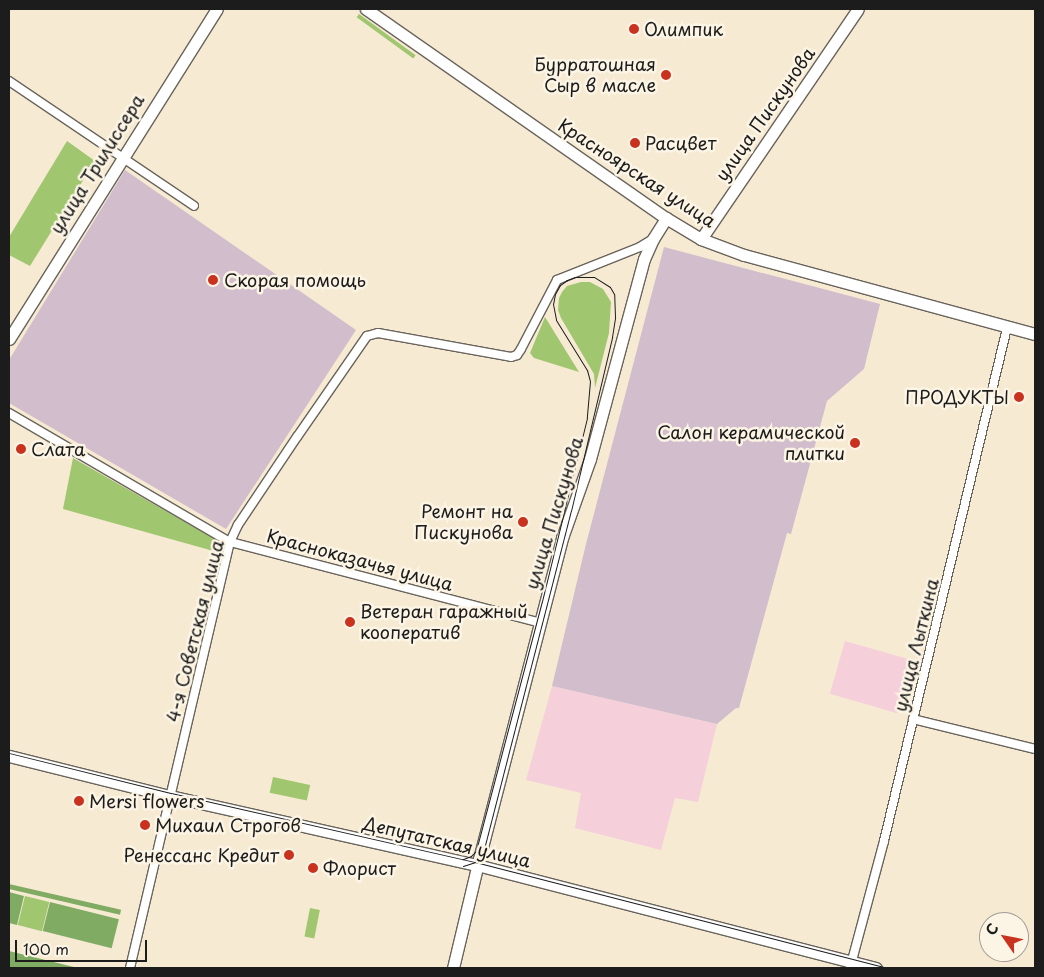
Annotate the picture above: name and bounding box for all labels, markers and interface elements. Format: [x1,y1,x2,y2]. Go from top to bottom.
place label: Олимпик [644,18,723,40]
marker: Олимпик [628,23,640,35]
street label: улица Пискунова [711,43,819,185]
place label: Бурратошная Сыр в масле [534,54,656,96]
marker: Бурратошная Сыр в масле [660,69,672,81]
street label: улица Трилиссера [45,90,149,238]
street label: Красноярская улица [554,114,720,232]
place label: Расцвет [645,132,717,154]
marker: Расцвет [629,137,641,149]
place label: Скорая помощь [224,269,366,291]
marker: Скорая помощь [206,273,220,287]
place label: ПРОДУКТЫ [905,386,1009,408]
marker: ПРОДУКТЫ [1013,391,1025,403]
place label: Салон керамической плитки [658,422,845,464]
street label: улица Пискунова [520,434,588,592]
marker: Салон керамической плитки [849,437,861,449]
place label: Слата [31,438,85,460]
marker: Слата [15,443,27,455]
place label: Ремонт на Пискунова [414,501,513,544]
marker: Ремонт на Пискунова [517,516,529,528]
street label: Красноказачья улица [264,525,456,595]
street label: 4-я Советская улица [162,537,228,725]
street label: улица Лыткина [889,576,943,714]
place label: Ветеран гаражный кооператив [360,601,528,644]
marker: Ветеран гаражный кооператив [344,616,356,628]
place label: Mersi flowers [89,790,205,812]
marker: Mersi flowers [73,795,85,807]
street label: Депутатская улица [361,812,533,872]
place label: Михаил Строгов [155,814,300,836]
marker: Михаил Строгов [139,819,151,831]
place label: Ренессанс Кредит [122,844,279,866]
marker: Ренессанс Кредит [283,849,295,861]
place label: Флорист [323,857,396,879]
marker: Флорист [307,862,319,874]
north arrow [979,912,1029,962]
text: С [980,919,1004,939]
scale bar [18,930,150,962]
text: 100 m [23,937,69,960]

